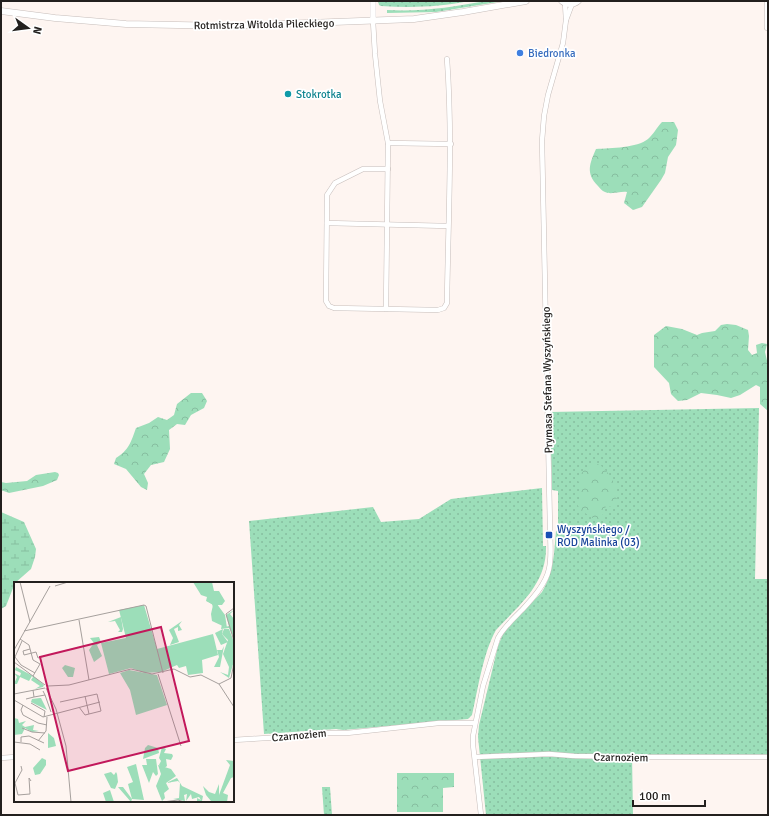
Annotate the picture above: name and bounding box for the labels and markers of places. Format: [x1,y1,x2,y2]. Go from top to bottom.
place label: Biedronka [528,47,576,60]
marker: Biedronka [515,48,525,58]
place label: Stokrotka [296,88,342,101]
marker: Stokrotka [283,89,293,99]
place label: Wyszyńskiego / ROD Malinka (03) [557,523,640,549]
marker: Wyszyńskiego / ROD Malinka (03) [544,530,554,540]

